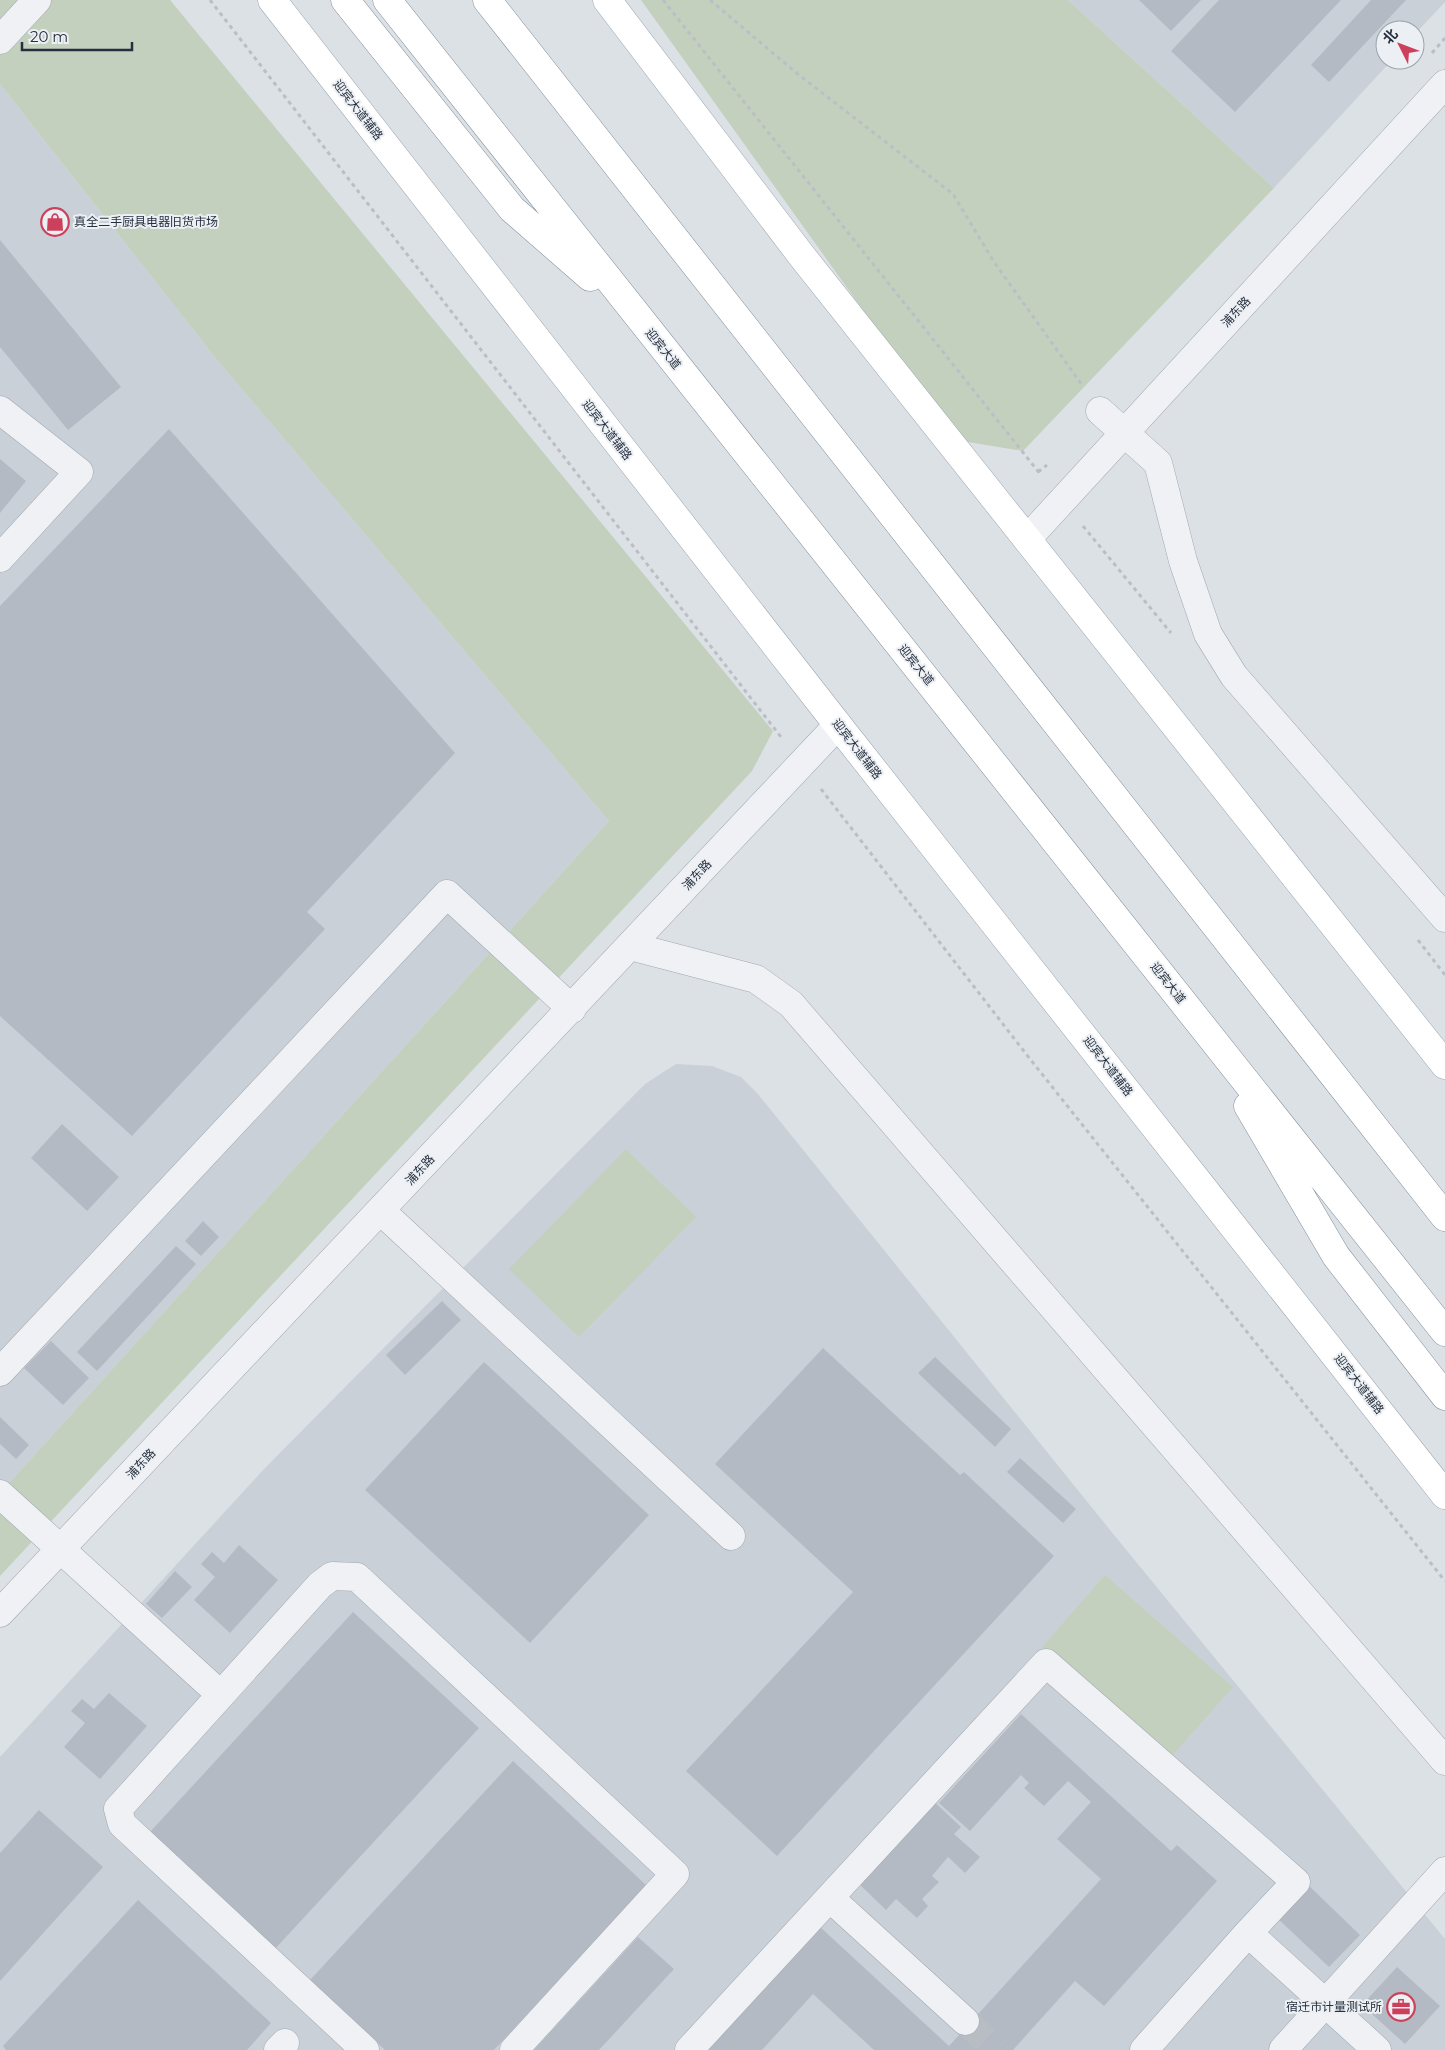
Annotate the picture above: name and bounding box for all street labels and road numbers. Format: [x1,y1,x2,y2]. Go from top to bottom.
street label: 迎宾大道辅路 [330,77,386,143]
street label: 浦东路 [1218,293,1253,330]
street label: 迎宾大道 [642,325,684,372]
street label: 迎宾大道辅路 [579,397,635,463]
street label: 迎宾大道 [895,641,937,688]
street label: 迎宾大道辅路 [829,716,885,782]
street label: 浦东路 [679,856,714,893]
street label: 迎宾大道 [1148,959,1189,1006]
street label: 迎宾大道辅路 [1080,1033,1136,1099]
street label: 浦东路 [402,1151,437,1188]
street label: 迎宾大道辅路 [1331,1351,1387,1417]
street label: 浦东路 [123,1445,158,1482]

